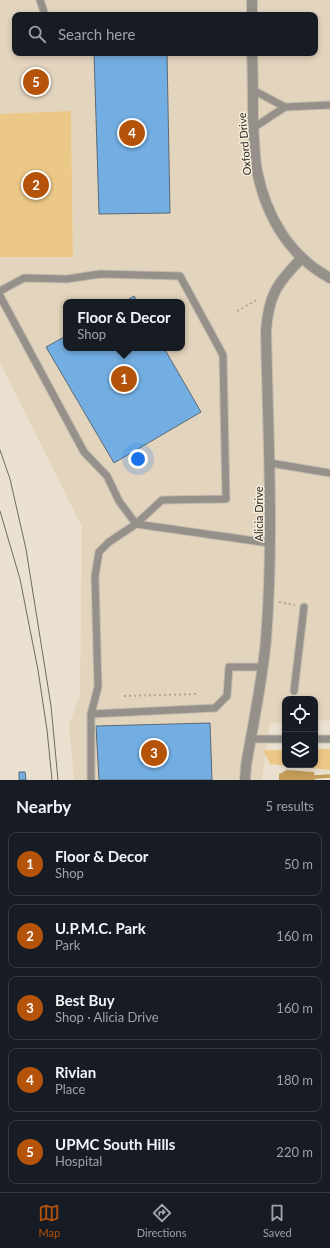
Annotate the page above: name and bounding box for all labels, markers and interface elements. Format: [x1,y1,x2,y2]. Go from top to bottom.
search box [12,12,318,56]
icon: search [26,23,48,45]
text: Search here [58,25,135,43]
pin: 5 [23,67,49,97]
street label: Oxford Drive [235,112,253,176]
pin: 4 [119,118,145,148]
pin: 2 [23,170,49,200]
popup [63,299,185,351]
text: Floor & Decor [77,308,171,326]
text: Shop [77,326,106,342]
pin: 1 [111,364,137,394]
your location [128,449,148,469]
street label: Alicia Drive [252,486,265,542]
map controls [282,696,318,768]
button: locate [282,696,318,732]
button: layers [282,732,318,768]
pin: 3 [141,738,167,768]
text: Nearby [16,796,71,817]
text: 5 results [266,798,314,814]
text: Floor & Decor [55,847,148,865]
text: 1 [26,856,34,872]
text: 50 m [284,856,313,872]
text: Shop [55,865,84,881]
text: U.P.M.C. Park [55,919,146,937]
text: 2 [26,928,34,944]
text: 160 m [276,928,313,944]
text: Park [55,937,80,953]
text: Best Buy [55,991,115,1009]
text: 3 [26,1000,34,1016]
text: 160 m [276,1000,313,1016]
text: Shop · Alicia Drive [55,1009,159,1025]
text: Rivian [55,1063,96,1081]
text: 4 [26,1072,34,1088]
text: 180 m [276,1072,313,1088]
text: Place [55,1081,85,1097]
text: UPMC South Hills [55,1135,175,1153]
text: 5 [26,1144,34,1160]
text: 220 m [276,1144,313,1160]
text: Hospital [55,1153,102,1169]
tab: Map [38,1202,60,1239]
tab: Directions [137,1202,186,1239]
tab: Saved [263,1202,292,1239]

